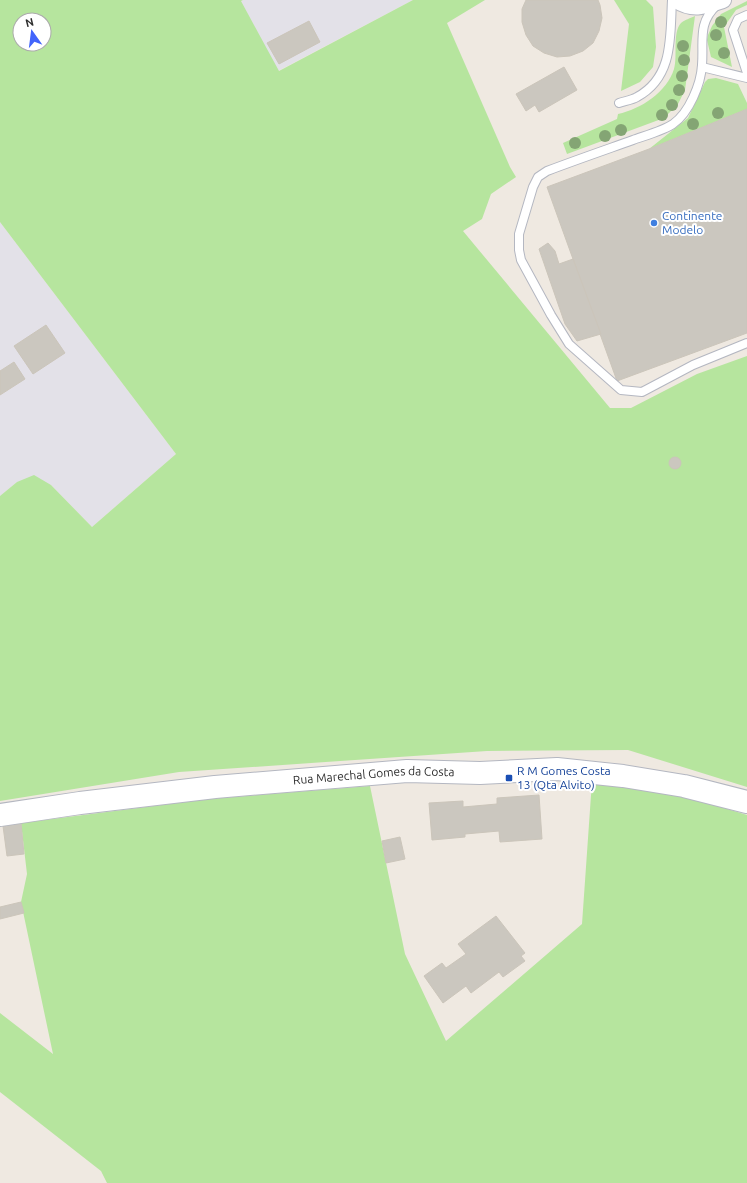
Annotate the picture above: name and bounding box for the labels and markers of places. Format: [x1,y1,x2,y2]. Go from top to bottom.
place label: Continente Modelo [662,209,723,236]
marker: Continente Modelo [649,218,659,228]
place label: R M Gomes Costa 13 (Qta Alvito) [517,764,611,792]
marker: R M Gomes Costa 13 (Qta Alvito) [504,773,514,783]

